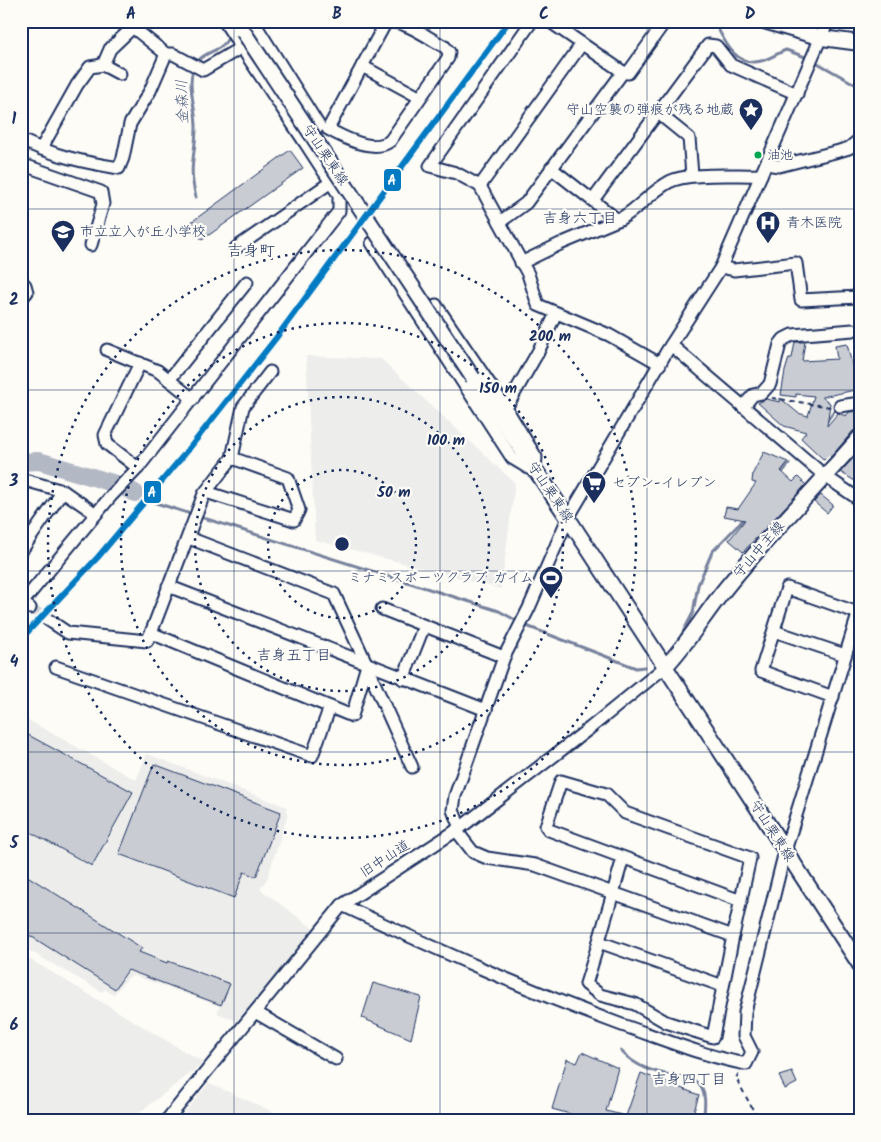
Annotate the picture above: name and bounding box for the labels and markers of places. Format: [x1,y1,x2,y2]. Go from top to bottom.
place icon: 守山空襲の弾痕が残る地蔵 [738,97,764,131]
place label: 守山空襲の弾痕が残る地蔵 [566,99,734,121]
place label: 油池 [767,145,793,166]
marker: 油池 [753,150,763,160]
hospital icon: 青木医院 [755,210,781,244]
place label: 青木医院 [786,212,842,234]
school or university icon: 市立立入が丘小学校 [50,219,76,253]
place label: 市立立入が丘小学校 [80,221,206,243]
supermarket icon: セブン-イレブン [581,470,607,504]
place label: セブン-イレブン [612,472,716,494]
centre of rings [333,535,351,553]
sports icon: ミナミスポーツクラブ ガイム [538,565,564,599]
place label: ミナミスポーツクラブ ガイム [348,567,534,589]

